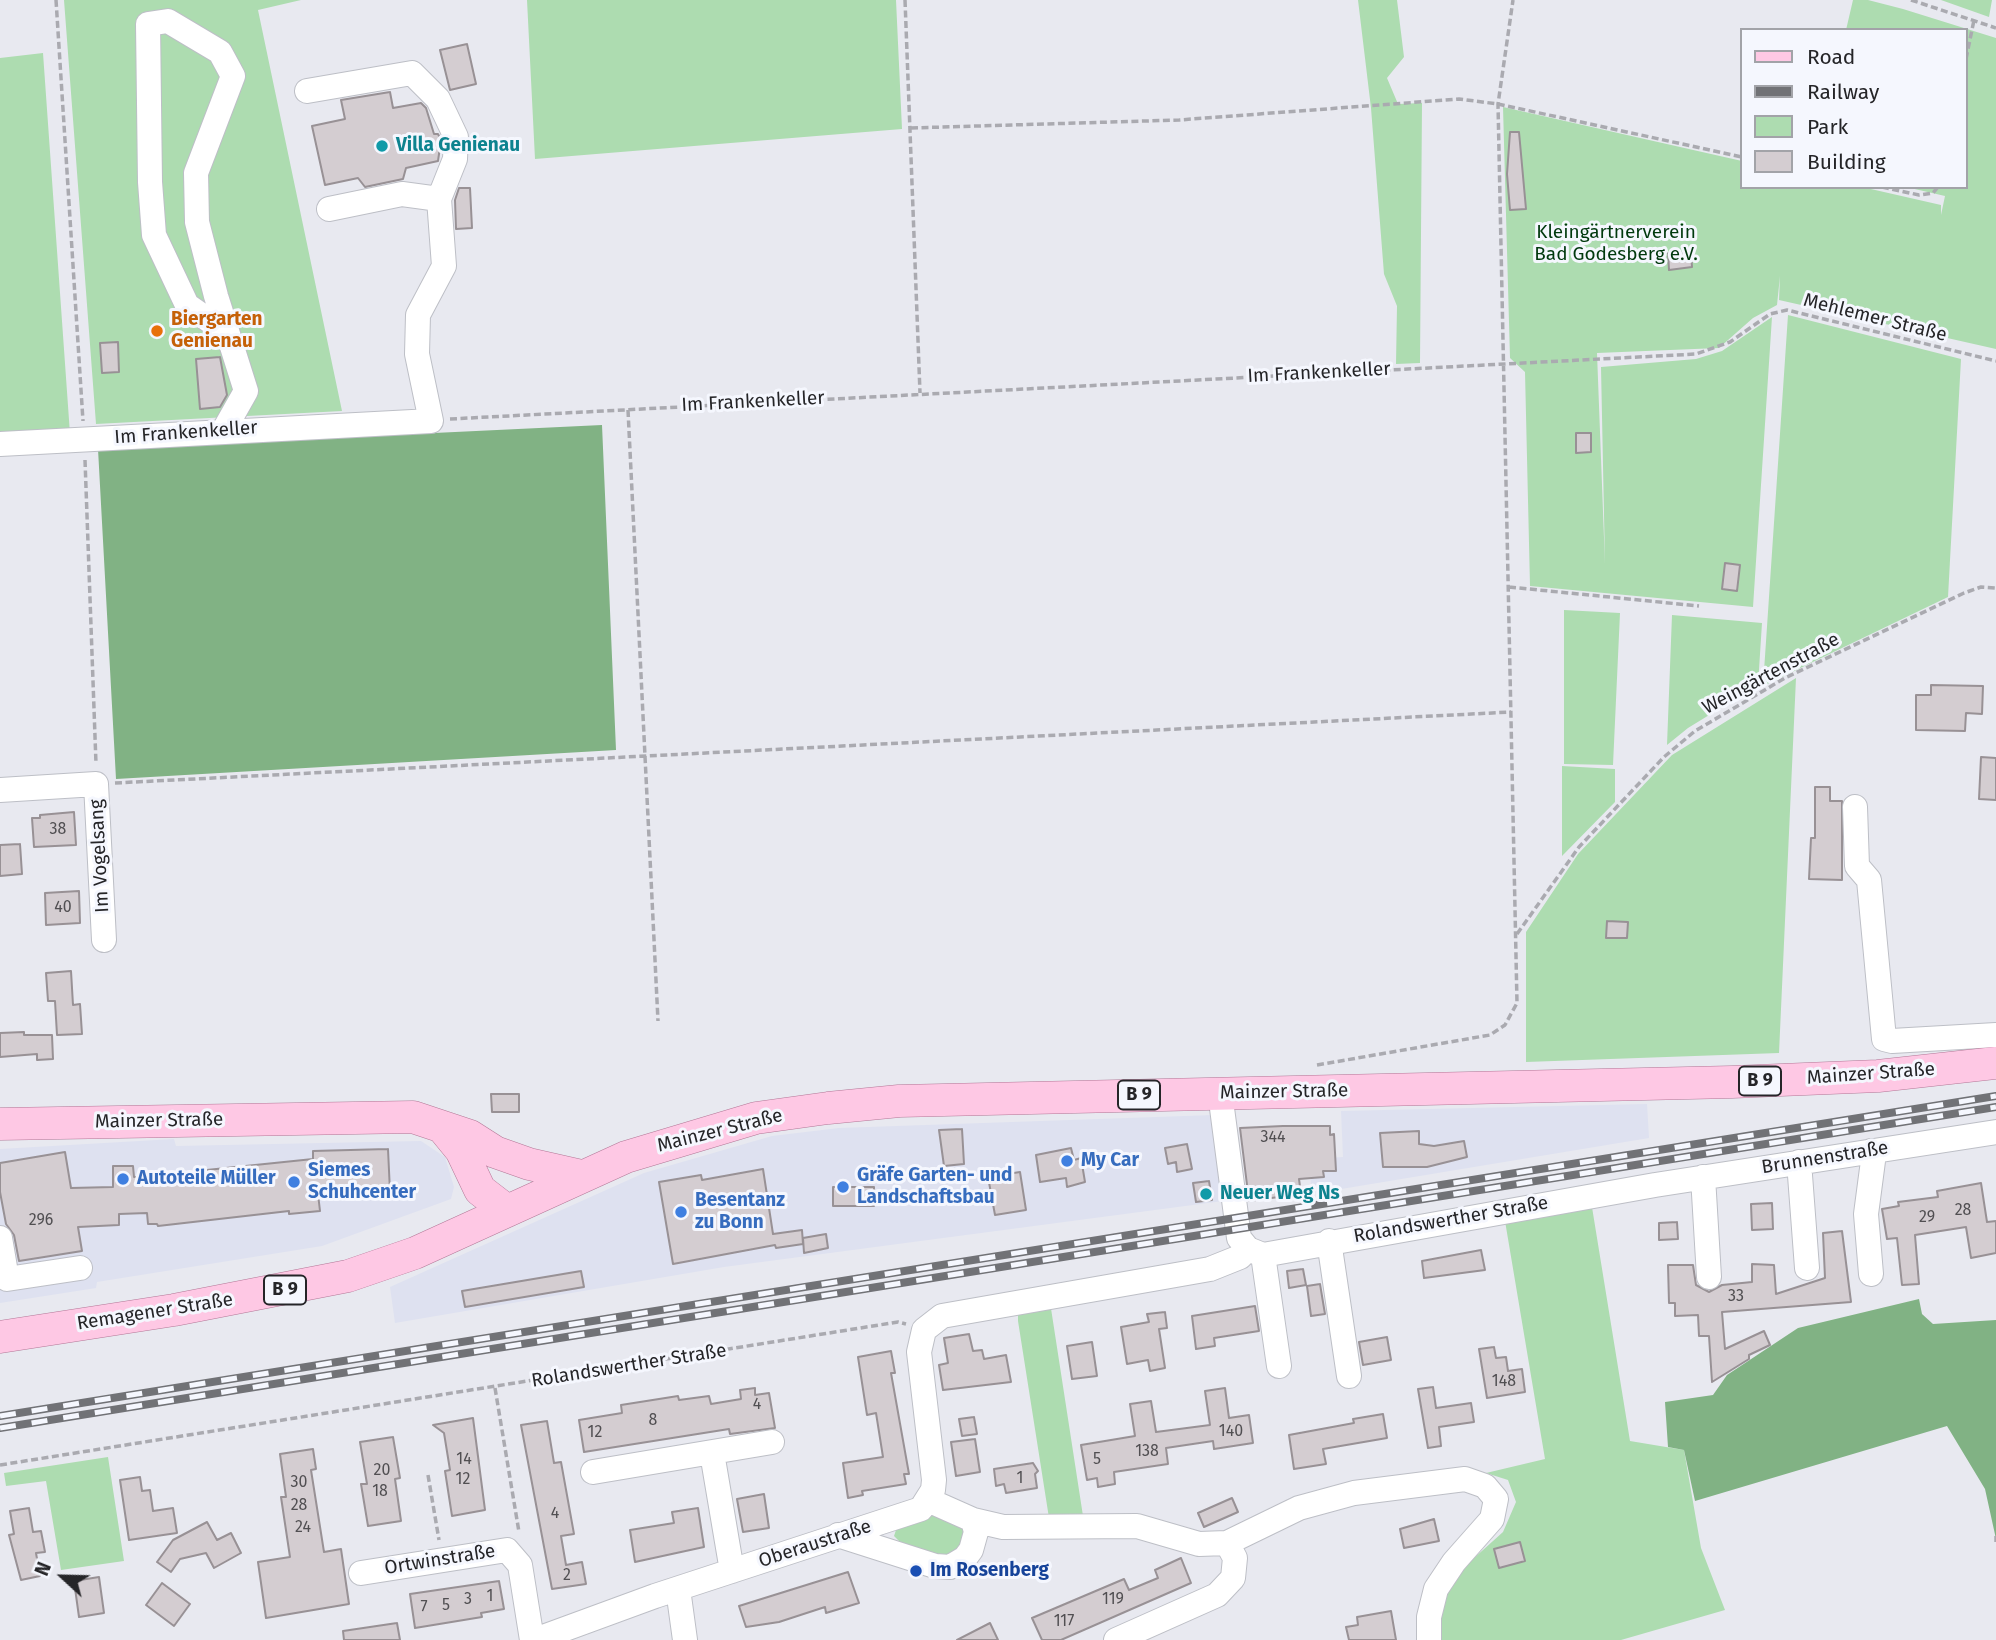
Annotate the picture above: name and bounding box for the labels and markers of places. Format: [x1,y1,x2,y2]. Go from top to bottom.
place label: Villa Genienau [396,135,520,157]
marker: Villa Genienau [374,138,390,154]
place label: Biergarten Genienau [171,309,262,353]
marker: Biergarten Genienau [149,323,165,339]
place label: My Car [1081,1150,1139,1172]
marker: My Car [1059,1153,1075,1169]
place label: Siemes Schuhcenter [308,1160,416,1204]
place label: Gräfe Garten- und Landschaftsbau [857,1165,1012,1209]
place label: Autoteile Müller [137,1168,276,1190]
marker: Autoteile Müller [115,1171,131,1187]
marker: Siemes Schuhcenter [286,1174,302,1190]
marker: Gräfe Garten- und Landschaftsbau [835,1179,851,1195]
place label: Neuer Weg Ns [1220,1183,1340,1205]
marker: Neuer Weg Ns [1198,1186,1214,1202]
place label: Besentanz zu Bonn [695,1190,785,1234]
marker: Besentanz zu Bonn [673,1204,689,1220]
place label: Im Rosenberg [930,1560,1049,1582]
marker: Im Rosenberg [908,1563,924,1579]

